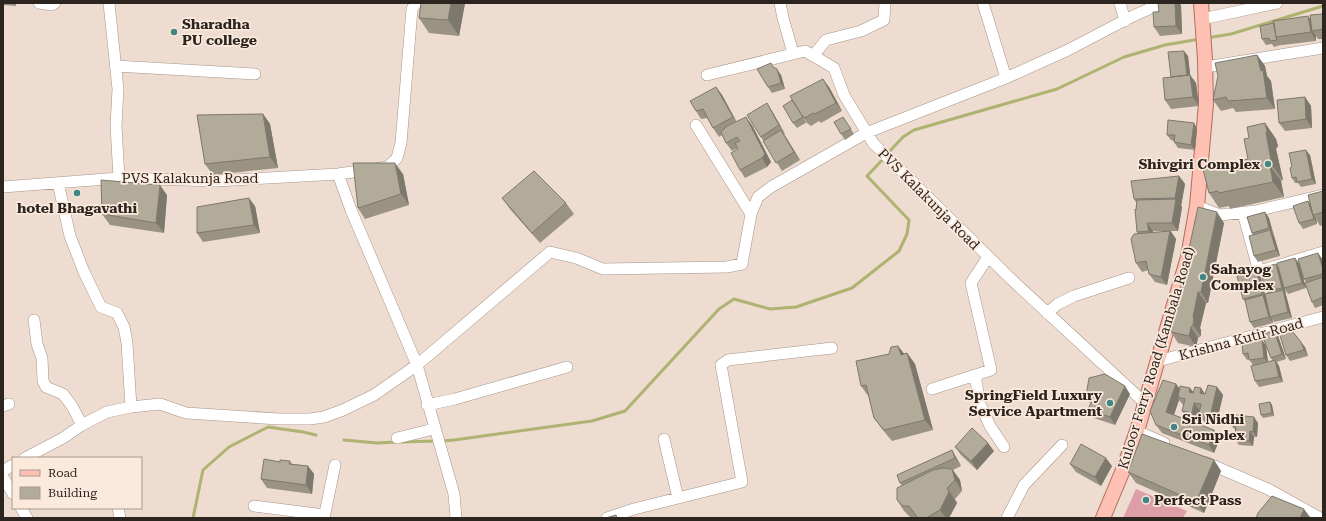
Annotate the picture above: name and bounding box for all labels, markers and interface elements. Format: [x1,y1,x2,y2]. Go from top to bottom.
place label: Sharadha PU college [182,16,257,48]
marker: Sharadha PU college [169,27,179,37]
street label: PVS Kalakunja Road [875,145,983,253]
place label: Shivgiri Complex [1139,156,1261,172]
marker: Shivgiri Complex [1263,159,1273,169]
street label: PVS Kalakunja Road [122,170,258,186]
marker: hotel Bhagavathi [72,188,82,198]
place label: hotel Bhagavathi [17,200,137,216]
street label: Kuloor Ferry Road (Kambala Road) [1114,245,1198,471]
place label: Sahayog Complex [1211,261,1274,293]
marker: Sahayog Complex [1198,272,1208,282]
street label: Krishna Kutir Road [1177,315,1305,363]
place label: SpringField Luxury Service Apartment [965,387,1103,419]
marker: SpringField Luxury Service Apartment [1105,398,1115,408]
place label: Sri Nidhi Complex [1182,411,1245,443]
marker: Sri Nidhi Complex [1169,422,1179,432]
legend [12,457,142,509]
text: Road [48,466,78,480]
text: Building [48,486,97,500]
place label: Perfect Pass [1154,492,1242,508]
marker: Perfect Pass [1141,495,1151,505]

